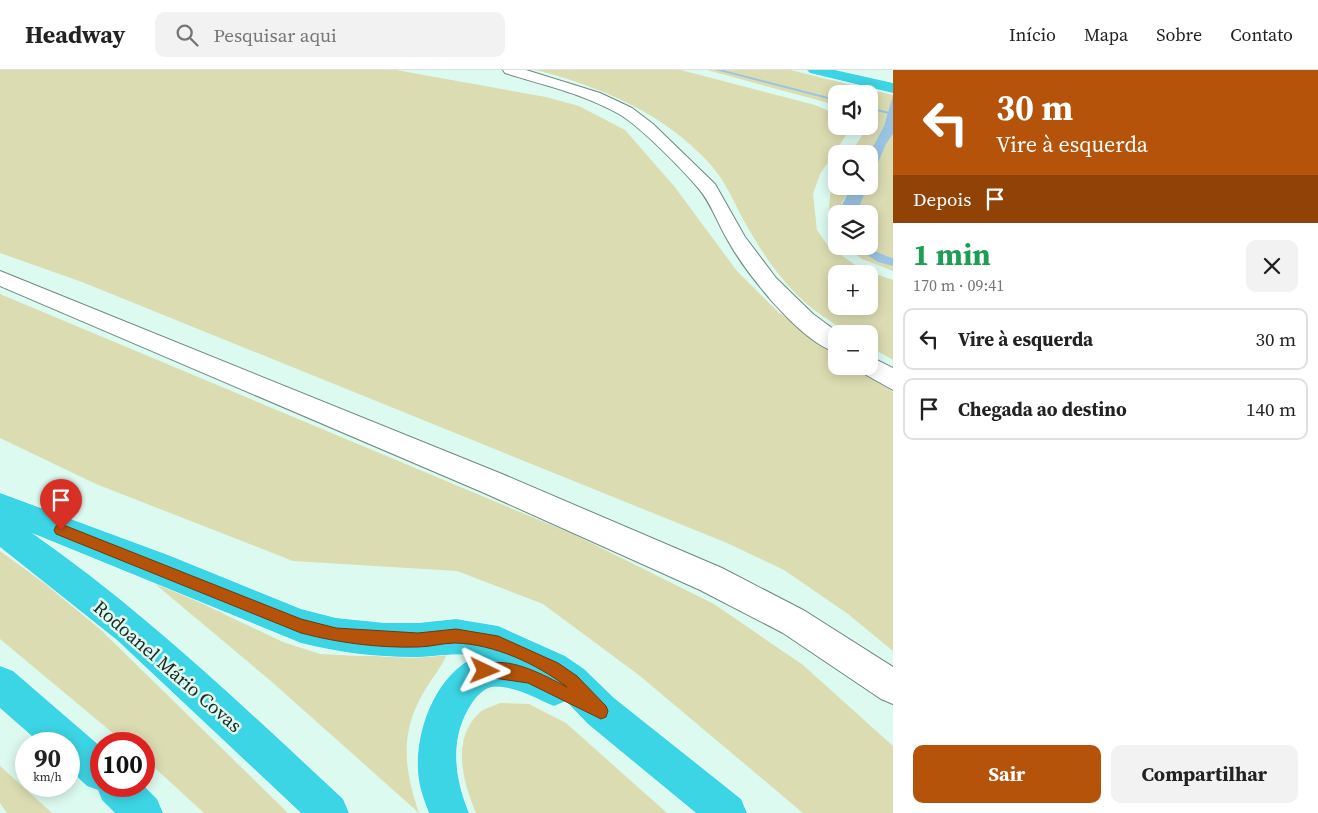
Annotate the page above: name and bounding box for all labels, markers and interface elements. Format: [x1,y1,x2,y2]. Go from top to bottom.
search box [155,12,505,57]
text: Headway [25,18,125,51]
icon: search [173,21,201,49]
text: Pesquisar aqui [213,22,337,48]
text: Início [1009,22,1056,47]
text: Mapa [1084,22,1128,47]
text: Sobre [1156,22,1202,47]
text: Contato [1230,22,1293,47]
text: 30 m [996,84,1073,132]
map controls [828,85,878,375]
button: sound [828,85,878,135]
icon: left [913,90,978,155]
text: Vire à esquerda [996,129,1148,159]
button: search [828,145,878,195]
icon: arrive [981,185,1009,213]
text: Depois [913,186,971,212]
button: layers [828,205,878,255]
text: 1 min [913,234,991,275]
button: close [1246,240,1298,292]
button: + [828,265,878,315]
text: 170 m · 09:41 [913,274,1004,296]
button: − [828,325,878,375]
icon: left [915,325,943,353]
text: Vire à esquerda [958,326,1093,352]
text: 30 m [1255,326,1296,352]
icon: arrive [915,395,943,423]
text: Chegada ao destino [958,396,1127,422]
text: 140 m [1246,396,1296,422]
pin [40,479,82,530]
icon: arrive [47,486,75,514]
street label: Rodoanel Mário Covas [88,594,248,738]
position arrow [458,644,510,696]
speed limit sign: 100 [90,732,155,797]
text: 90 [34,741,61,775]
button: Sair [913,745,1101,803]
button: Compartilhar [1111,745,1298,803]
text: km/h [33,769,62,785]

